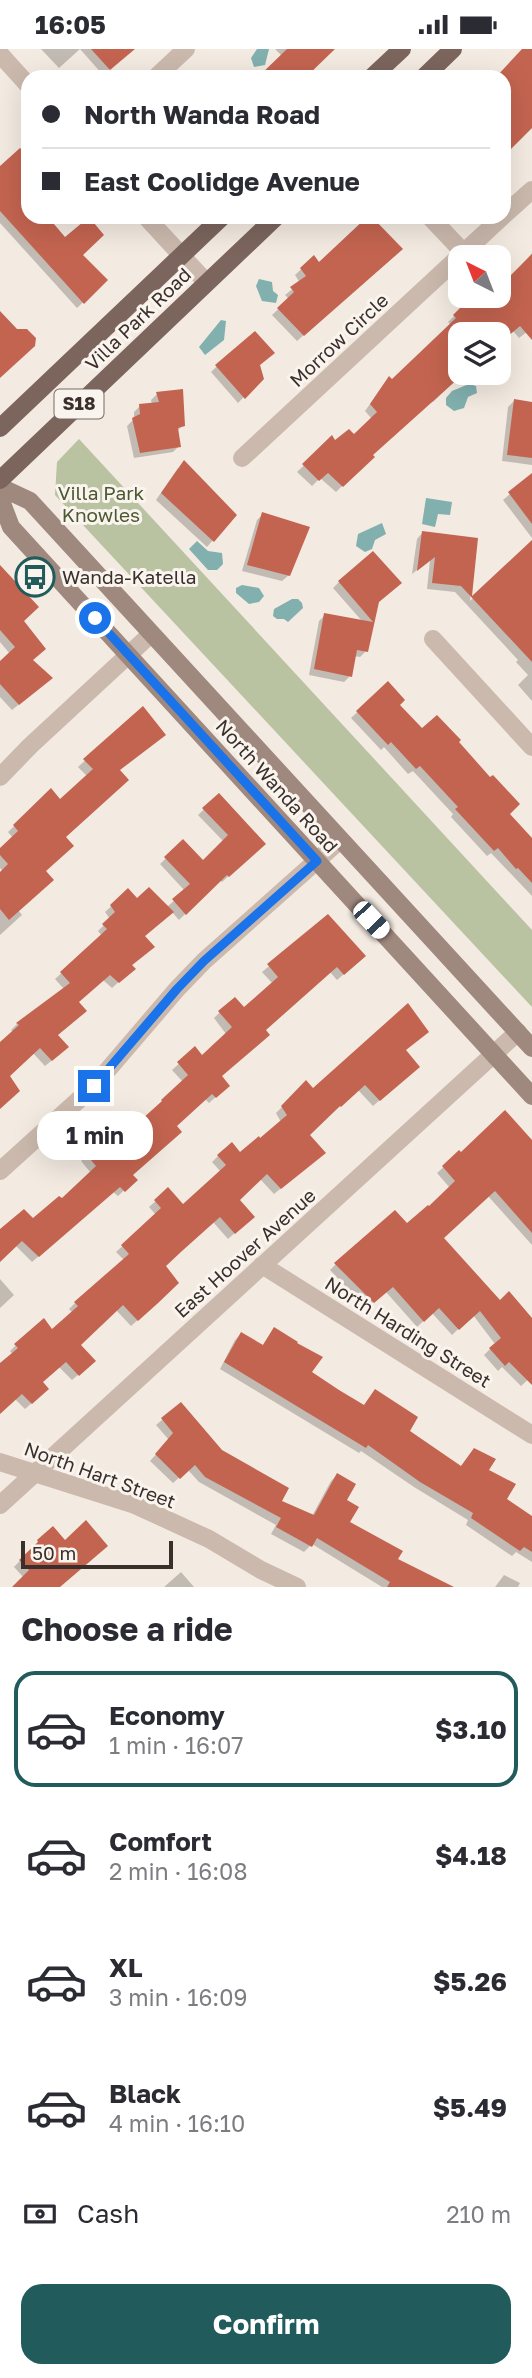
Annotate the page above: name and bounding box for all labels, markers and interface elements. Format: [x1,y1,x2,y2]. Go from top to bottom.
text: 16:05 [35,9,106,40]
text: North Wanda Road [84,99,320,130]
text: East Coolidge Avenue [84,166,360,197]
north arrow [448,245,511,308]
map controls [448,245,511,385]
street label: Villa Park Road [80,262,195,375]
street label: Morrow Circle [285,288,393,391]
button: layers [448,322,511,385]
road number: S18 [55,389,104,419]
park label: Villa Park Knowles [58,481,145,526]
bus stop icon: Wanda-Katella [14,556,56,598]
place label: Wanda-Katella [62,565,197,588]
route start [79,602,111,634]
street label: North Wanda Road [212,714,343,857]
car [349,897,394,943]
route end [78,1070,110,1102]
callout: 1 min [36,1111,152,1159]
text: 1 min [66,1121,124,1149]
street label: East Hoover Avenue [169,1183,320,1322]
street label: North Harding Street [321,1271,495,1392]
street label: North Hart Street [21,1436,179,1513]
scale bar [21,1538,173,1570]
text: 50 m [32,1541,76,1564]
text: Choose a ride [21,1610,233,1648]
icon: car [25,1698,88,1761]
text: Economy [109,1700,225,1731]
text: $3.10 [435,1714,507,1745]
text: 1 min · 16:07 [109,1731,243,1759]
icon: car [25,1824,88,1887]
text: Comfort [109,1826,212,1857]
text: $4.18 [435,1840,507,1871]
text: 2 min · 16:08 [109,1857,247,1885]
icon: car [25,1950,88,2013]
text: XL [109,1952,143,1983]
text: $5.26 [433,1966,507,1997]
text: 3 min · 16:09 [109,1983,247,2011]
icon: car [25,2076,88,2139]
text: Black [109,2078,181,2109]
text: $5.49 [433,2092,507,2123]
text: 4 min · 16:10 [109,2109,245,2137]
icon: cash [21,2195,59,2233]
text: Cash [77,2198,139,2229]
text: 210 m [446,2200,511,2228]
button: Confirm [21,2284,511,2364]

